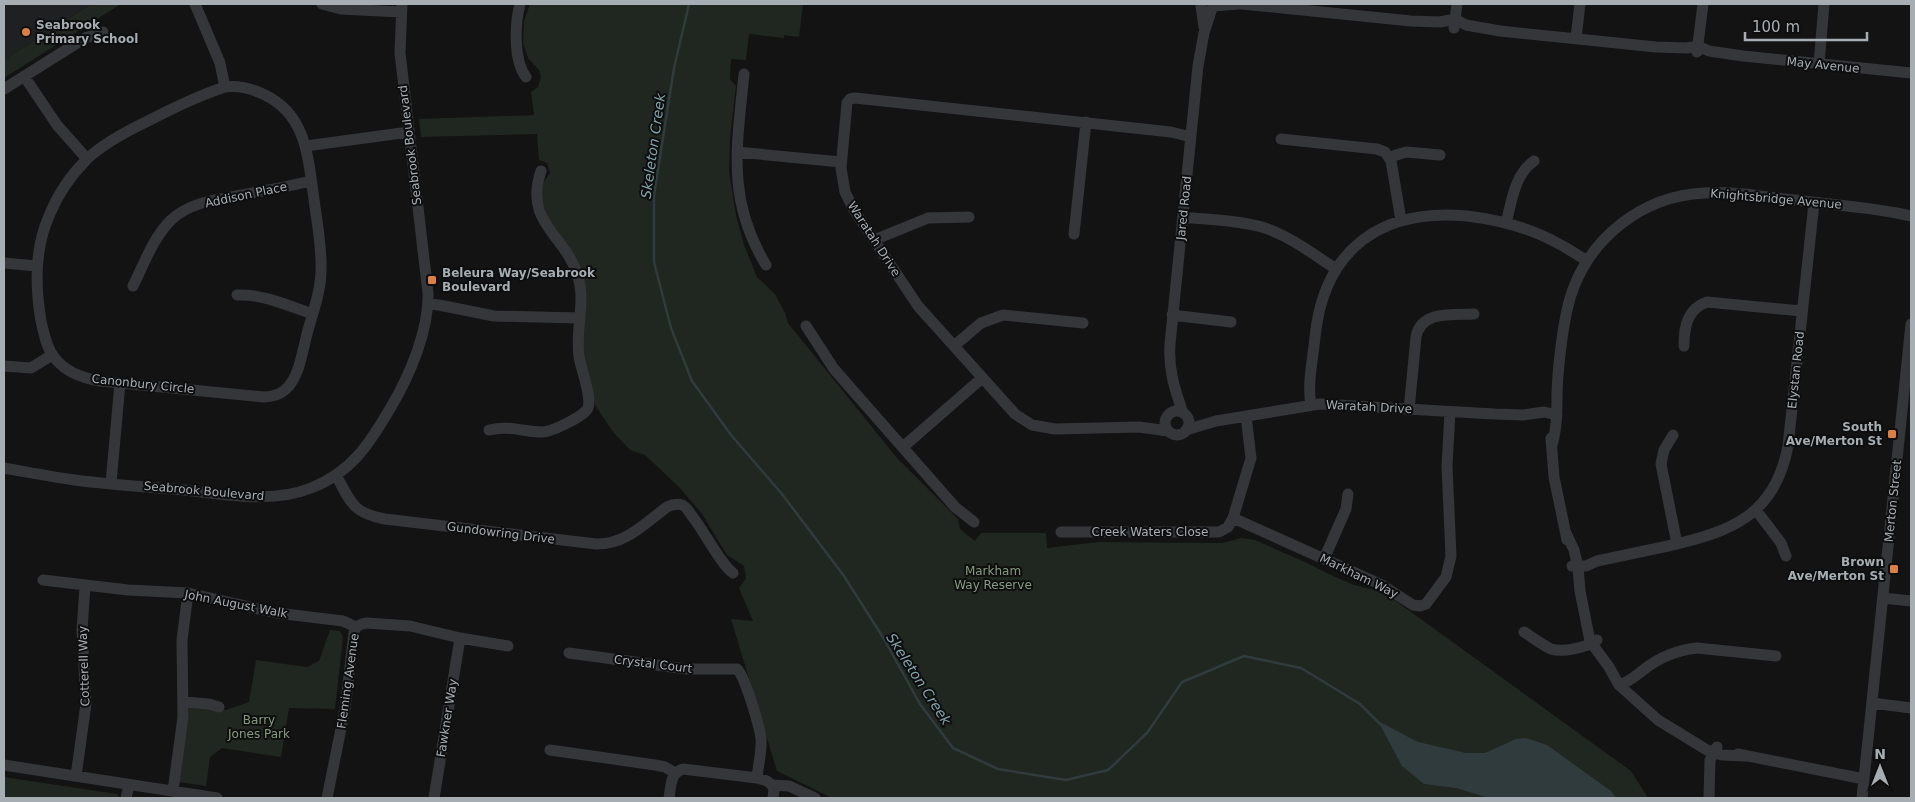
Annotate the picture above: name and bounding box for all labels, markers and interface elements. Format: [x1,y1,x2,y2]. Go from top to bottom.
scale bar [1745,10,1868,42]
place label: Seabrook Primary School [36,18,138,46]
text: 100 m [1752,18,1800,36]
marker: Seabrook Primary School [20,26,32,38]
street label: May Avenue [1786,54,1860,76]
street label: Seabrook Boulevard [396,84,424,206]
water label: Skeleton Creek [638,91,668,200]
street label: Jared Road [1174,175,1194,242]
street label: Addison Place [204,179,288,211]
street label: Knightsbridge Avenue [1710,186,1842,212]
street label: Waratah Drive [845,199,903,279]
place label: Beleura Way/Seabrook Boulevard [442,266,596,294]
marker: Beleura Way/Seabrook Boulevard [426,274,438,286]
street label: Elystan Road [1785,331,1807,409]
street label: Canonbury Circle [91,372,195,396]
street label: Waratah Drive [1326,398,1412,416]
place label: South Ave/Merton St [1786,420,1882,448]
marker: South Ave/Merton St [1886,428,1898,440]
street label: Merton Street [1882,459,1904,543]
street label: Seabrook Boulevard [143,479,265,503]
street label: Gundowring Drive [446,519,556,547]
street label: Creek Waters Close [1092,525,1208,539]
street label: Markham Way [1317,551,1401,601]
place label: Brown Ave/Merton St [1788,555,1884,583]
marker: Brown Ave/Merton St [1888,563,1900,575]
park label: Markham Way Reserve [954,564,1032,592]
street label: John August Walk [182,587,289,621]
street label: Cotterell Way [76,625,92,707]
water label: Skeleton Creek [883,630,955,729]
street label: Fleming Avenue [334,632,362,730]
street label: Crystal Court [613,652,693,676]
street label: Fawkner Way [434,678,460,758]
park label: Barry Jones Park [227,713,290,741]
north arrow [1855,742,1905,792]
text: N [1874,746,1886,762]

